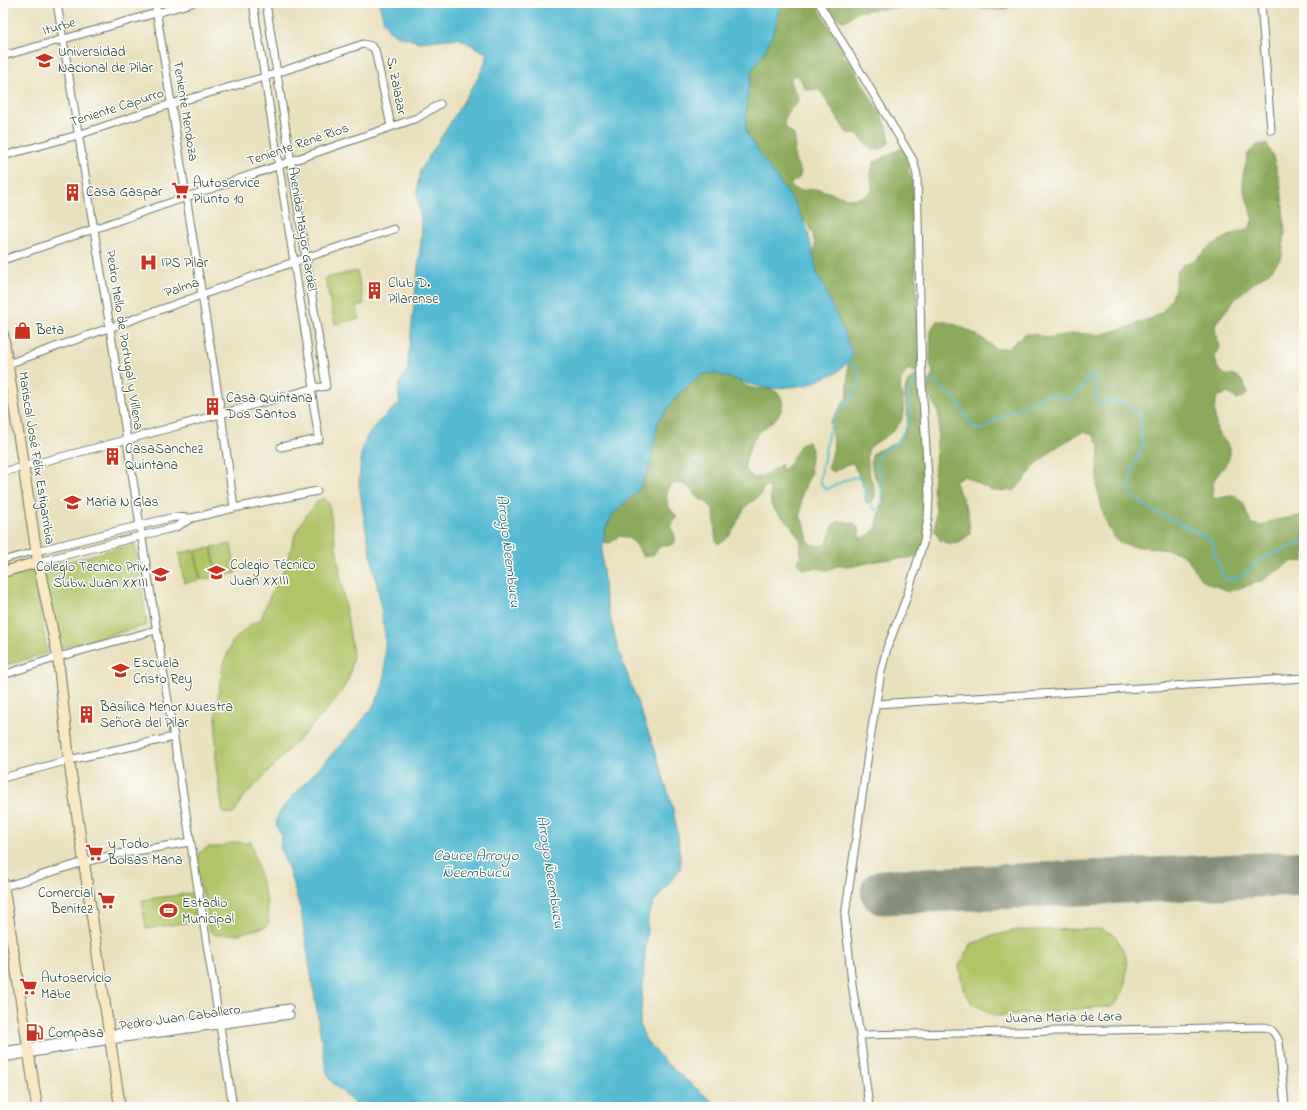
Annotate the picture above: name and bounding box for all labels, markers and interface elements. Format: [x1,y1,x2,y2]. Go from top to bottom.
street label: Iturbe [40,12,79,42]
place label: Universidad Nacional de Pilar [58,42,154,79]
school or university icon: Universidad Nacional de Pilar [35,50,55,70]
street label: S. Zalazar [380,55,412,117]
street label: Teniente Mendoza [167,59,203,163]
street label: Teniente Capurro [67,83,167,133]
street label: Teniente René Ríos [244,118,352,172]
street label: Avenida Mayor Gardel [281,165,322,293]
place label: Autoservice Piunto 10 [193,173,260,210]
supermarket icon: Autoservice Piunto 10 [170,181,190,201]
building icon: Casa Gaspar [63,182,83,202]
place label: Casa Gaspar [86,182,163,203]
street label: Pedro Mello de Portugal y Villena [98,248,149,432]
hospital icon: IPS Pilar [138,253,158,273]
place label: IPS Pilar [161,253,209,274]
street label: Palma [162,272,202,304]
place label: Club D. Pilarense [388,273,439,310]
building icon: Club D. Pilarense [365,281,385,301]
shop icon: Beta [13,320,33,340]
place label: Beta [35,320,64,341]
street label: Mariscal José Félix Estigarribia [11,370,60,546]
place label: Casa Quintana Dos Santos [225,388,313,425]
building icon: Casa Quintana Dos Santos [203,396,223,416]
place label: CasaSanchez Quintana [125,439,204,476]
building icon: CasaSanchez Quintana [102,447,122,467]
school or university icon: Maria N Glas [63,492,83,512]
place label: Maria N Glas [86,492,159,513]
water label: Arroyo Ñeembucu [489,493,526,609]
place label: Colegio Técnico Juan XXIII [230,555,316,592]
place label: Colegio Tecnico Priv. Subv. Juan XXIII [36,557,148,594]
school or university icon: Colegio Técnico Juan XXIII [207,563,227,583]
school or university icon: Colegio Tecnico Priv. Subv. Juan XXIII [151,565,171,585]
place label: Escuela Cristo Rey [133,653,192,691]
school or university icon: Escuela Cristo Rey [110,661,130,681]
place label: Basílica Menor Nuestra Señora del Pilar [99,697,233,734]
building icon: Basílica Menor Nuestra Señora del Pilar [77,705,97,725]
water label: Arroyo Ñeembucu [529,814,570,930]
place label: y Todo Bolsas Mana [107,834,182,871]
supermarket icon: y Todo Bolsas Mana [85,842,105,862]
water label: Cauce Arroyo Ñeembucu [434,845,520,884]
place label: Comercial Benitez [38,883,93,920]
supermarket icon: Comercial Benitez [96,891,116,911]
place label: Estadio Municipal [182,893,234,930]
sports icon: Estadio Municipal [159,901,179,921]
place label: Autoservicio Mabe [41,968,111,1005]
supermarket icon: Autoservicio Mabe [18,976,38,996]
street label: Pedro Juan Caballero [118,999,242,1037]
street label: Juana Marìa de Lara [1006,1006,1122,1030]
fuel station icon: Compasa [25,1023,45,1043]
place label: Compasa [48,1023,104,1044]

